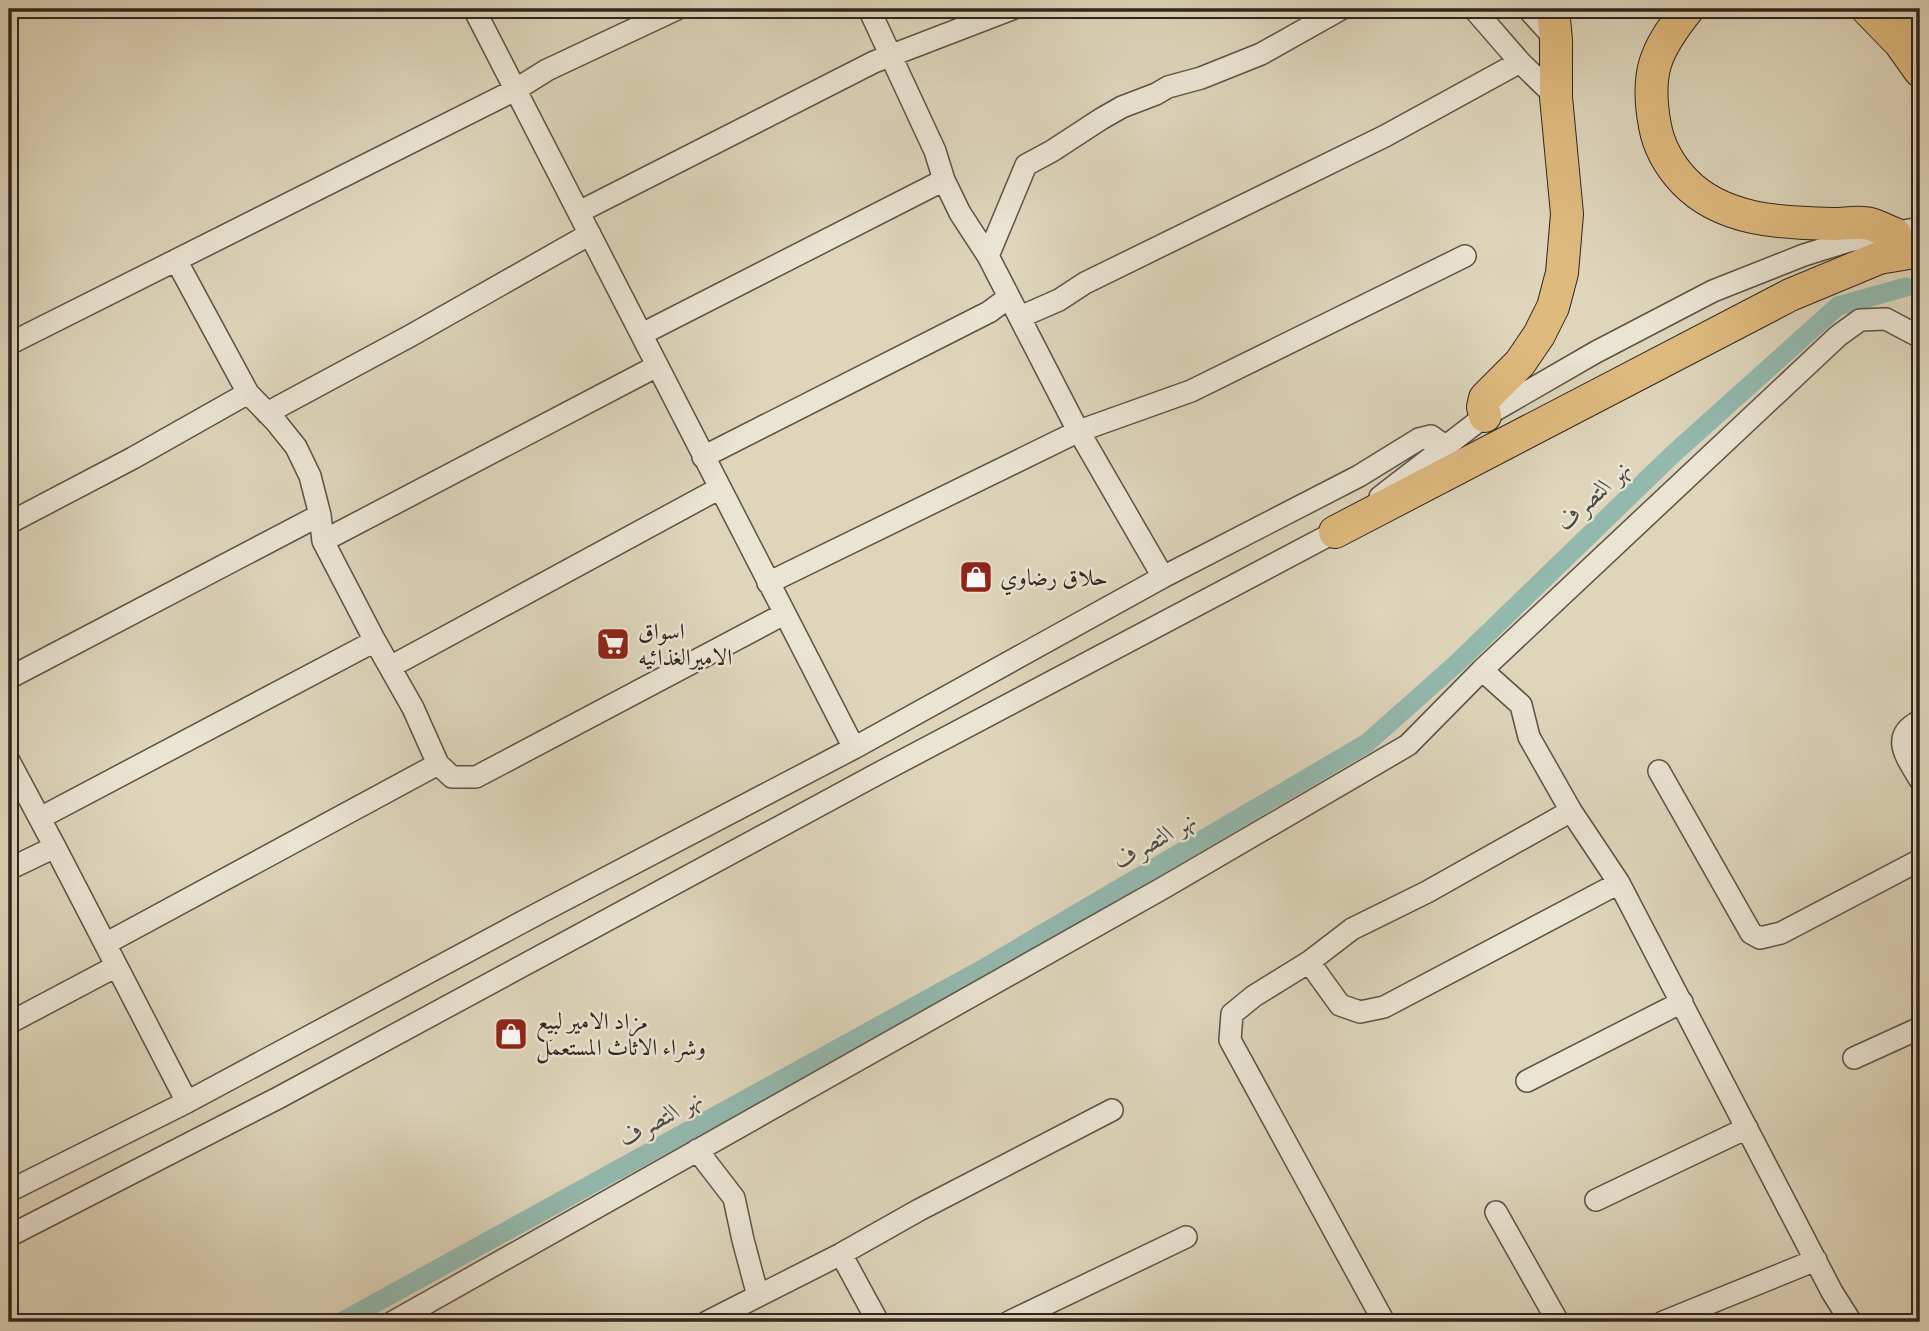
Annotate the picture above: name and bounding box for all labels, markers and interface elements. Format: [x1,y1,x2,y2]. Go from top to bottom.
water label: نهر التصرف [1551,454,1638,538]
shop icon: حلاق رضاوي [957,558,995,596]
place label: حلاق رضاوي [1000,564,1108,596]
place label: اسواق الاميرالغذائيه [638,618,732,671]
supermarket icon: اسواق الاميرالغذائيه [594,625,632,663]
water label: نهر التصرف [1109,805,1202,877]
place label: مزاد الامير لبيع وشراء الاثاث المستعمل [536,1008,706,1064]
shop icon: مزاد الامير لبيع وشراء الاثاث المستعمل [492,1015,530,1053]
water label: نهر التصرف [615,1084,708,1154]

